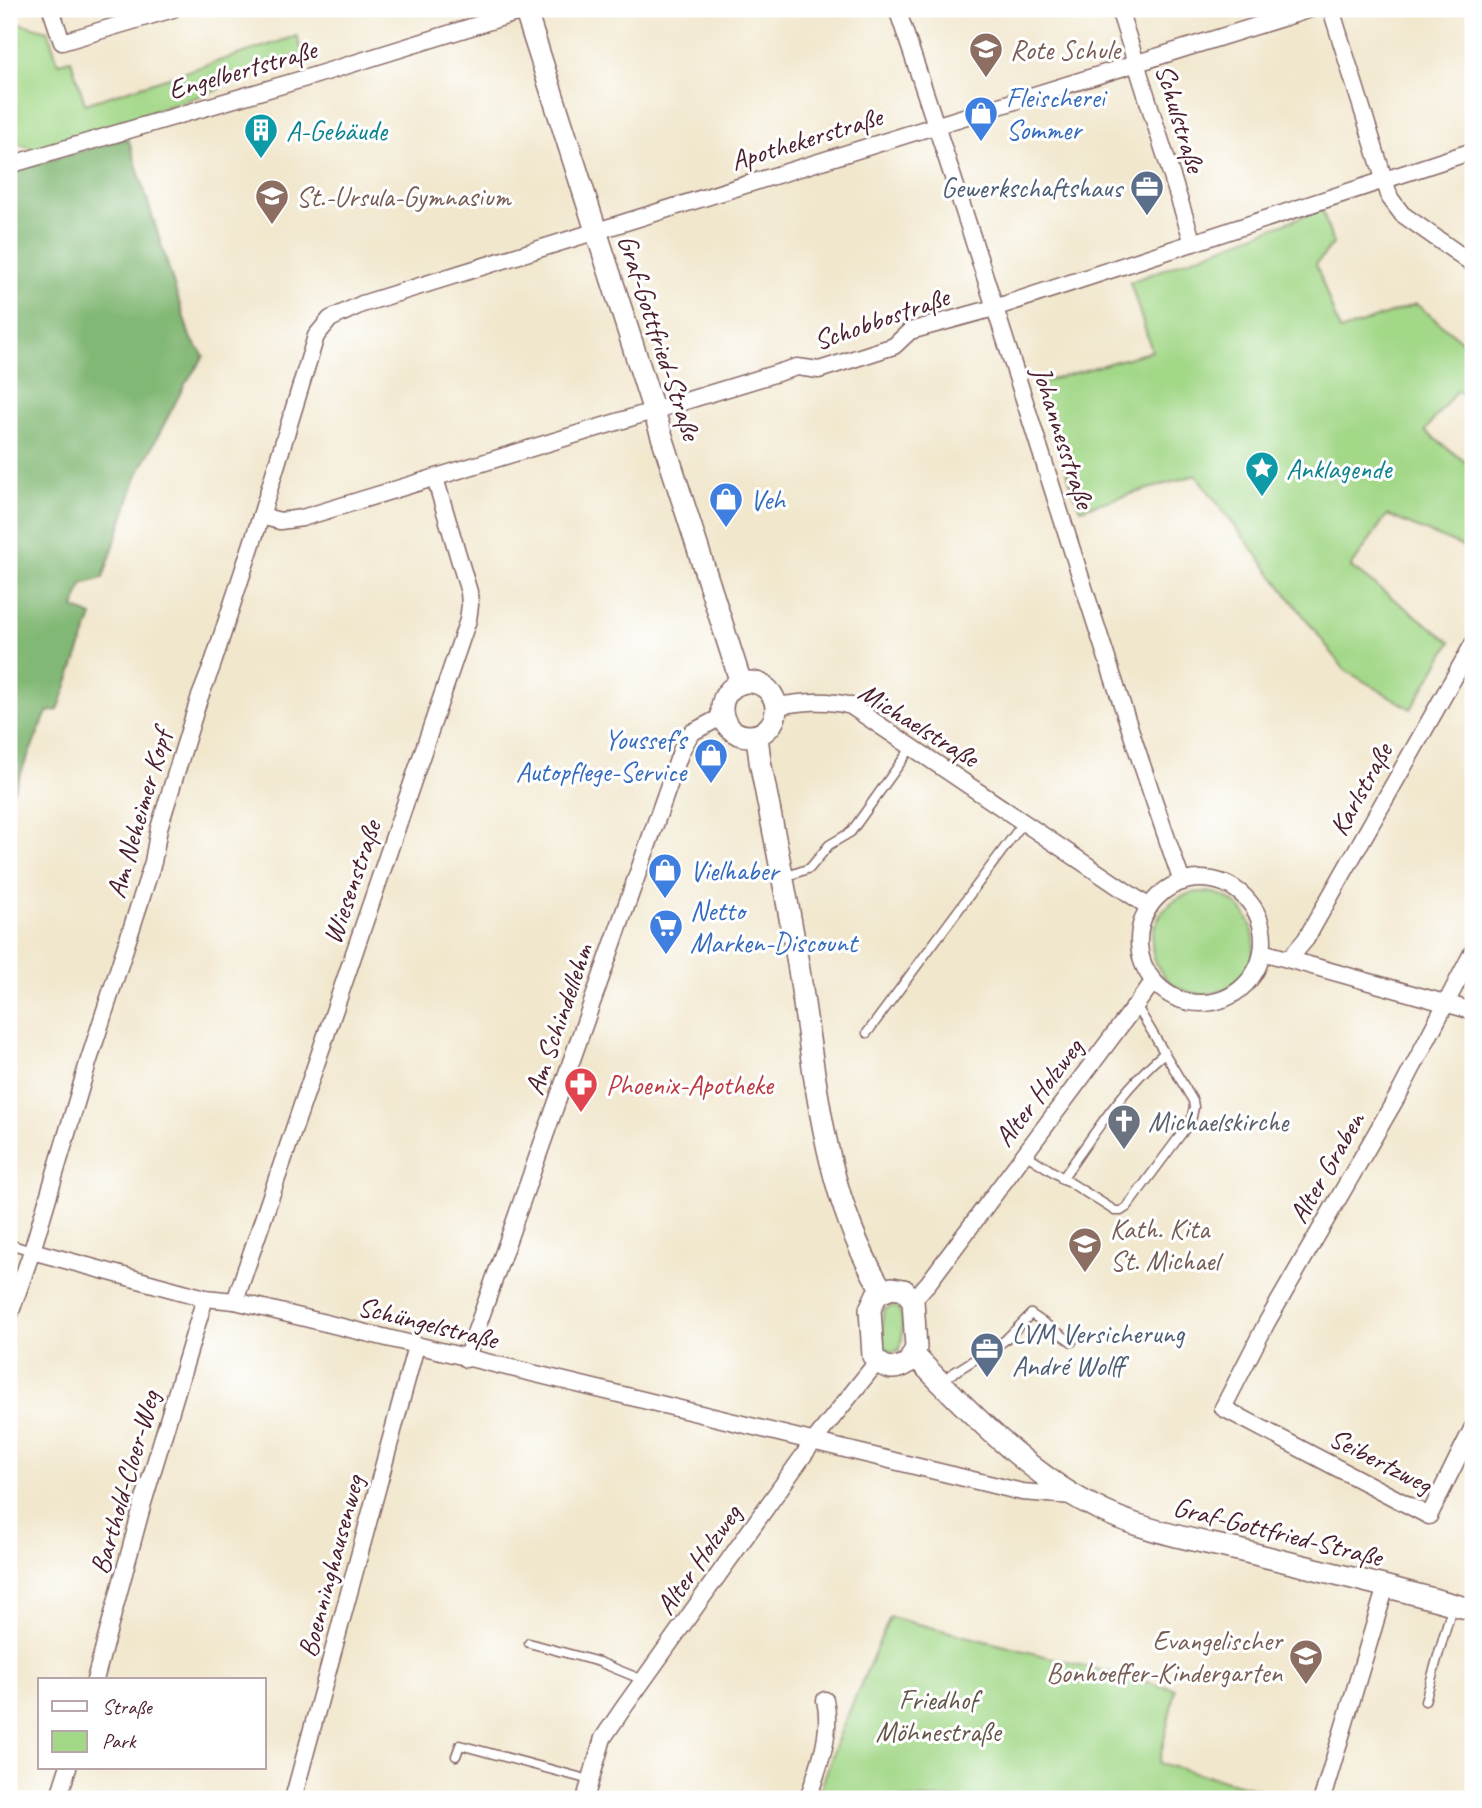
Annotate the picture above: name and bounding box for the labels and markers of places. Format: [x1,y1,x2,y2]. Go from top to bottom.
school or university icon: Rote Schule [967,30,1005,79]
place label: Rote Schule [1010,32,1122,67]
place label: Fleischerei Sommer [1006,80,1109,147]
shop icon: Fleischerei Sommer [962,94,1000,143]
building icon: A-Gebäude [242,111,280,160]
place label: A-Gebäude [286,113,389,148]
office icon: Gewerkschaftshaus [1128,168,1166,217]
place label: Gewerkschaftshaus [941,170,1124,205]
school or university icon: St.-Ursula-Gymnasium [253,177,291,226]
place label: St.-Ursula-Gymnasium [296,179,512,214]
place icon: Anklagende [1243,449,1281,498]
place label: Anklagende [1286,451,1393,486]
shop icon: Veh [707,480,745,529]
place label: Veh [750,482,787,517]
place label: Youssef's Autopflege-Service [516,722,688,789]
shop icon: Youssef's Autopflege-Service [692,736,730,785]
shop icon: Vielhaber [646,851,684,900]
place label: Vielhaber [690,853,781,888]
place label: Netto Marken-Discount [690,893,860,960]
supermarket icon: Netto Marken-Discount [647,907,685,956]
pharmacy icon: Phoenix-Apotheke [562,1065,600,1114]
place label: Phoenix-Apotheke [606,1067,775,1102]
church icon: Michaelskirche [1105,1102,1143,1151]
place label: Michaelskirche [1148,1104,1290,1139]
place label: Kath. Kita St. Michael [1110,1211,1224,1278]
school or university icon: Kath. Kita St. Michael [1066,1225,1104,1274]
place label: LVM Versicherung André Wolff [1012,1316,1185,1383]
office icon: LVM Versicherung André Wolff [968,1330,1006,1379]
place label: Evangelischer Bonhoeffer-Kindergarten [1046,1623,1284,1690]
school or university icon: Evangelischer Bonhoeffer-Kindergarten [1287,1637,1325,1686]

